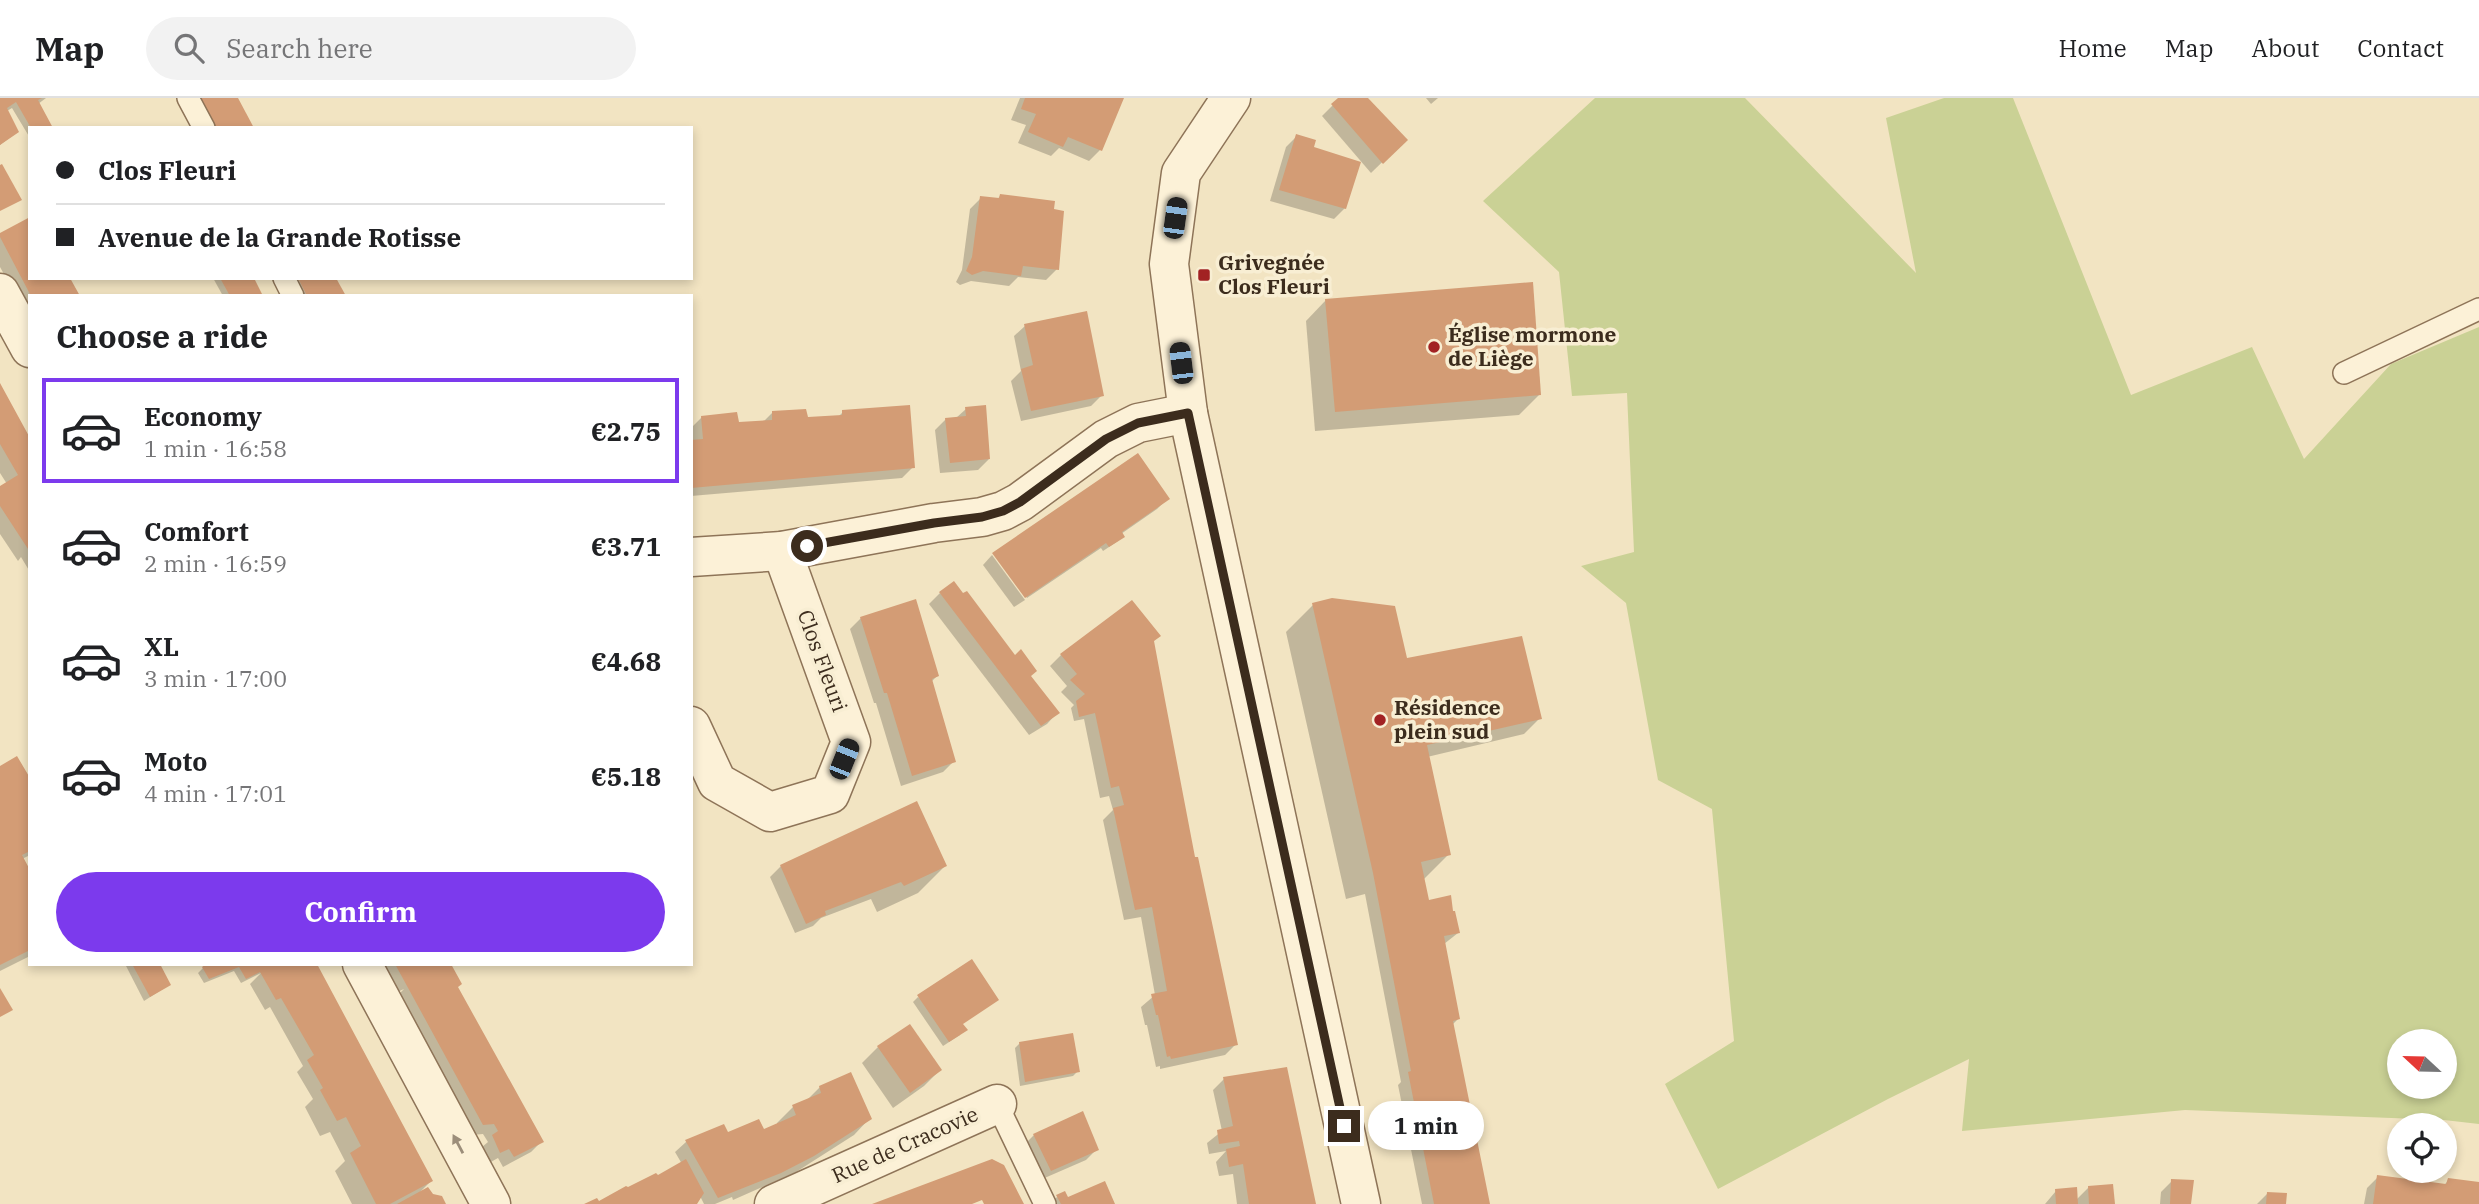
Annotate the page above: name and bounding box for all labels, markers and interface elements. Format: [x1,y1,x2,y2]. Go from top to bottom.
search box [146,17,636,80]
text: Map [35,27,104,70]
icon: search [170,29,208,67]
text: Search here [226,31,373,65]
text: Home [2059,32,2127,64]
text: Map [2165,32,2213,64]
text: About [2251,32,2319,64]
text: Contact [2357,32,2444,64]
text: Clos Fleuri [98,153,236,187]
car [1162,196,1189,240]
text: Avenue de la Grande Rotisse [98,220,461,254]
place label: Grivegnée Clos Fleuri [1218,248,1330,300]
marker: Grivegnée Clos Fleuri [1196,267,1212,283]
text: Choose a ride [56,315,268,357]
place label: Église mormone de Liège [1448,320,1617,372]
marker: Église mormone de Liège [1426,339,1442,355]
car [1169,341,1194,385]
icon: car [60,399,123,462]
text: Economy [144,399,262,433]
text: €2.75 [591,414,661,448]
text: 1 min · 16:58 [144,433,287,463]
icon: car [60,514,123,577]
text: Comfort [144,514,249,548]
text: €3.71 [591,529,661,563]
route start [791,530,823,562]
text: 2 min · 16:59 [144,548,287,578]
street label: Clos Fleuri [792,606,854,715]
icon: car [60,629,123,692]
text: XL [144,629,179,663]
text: €4.68 [591,644,661,678]
text: 3 min · 17:00 [144,663,287,693]
place label: Résidence plein sud [1394,693,1501,745]
marker: Résidence plein sud [1372,712,1388,728]
car [827,736,862,782]
icon: car [60,744,123,807]
text: Moto [144,744,207,778]
text: €5.18 [591,759,661,793]
text: 4 min · 17:01 [144,778,287,808]
button: Confirm [56,872,665,952]
north arrow [2387,1029,2457,1099]
map controls [2387,1029,2457,1183]
street label: Rue de Cracovie [827,1099,982,1189]
callout: 1 min [1368,1102,1484,1150]
route end [1328,1110,1360,1142]
text: 1 min [1394,1110,1458,1140]
button: locate [2387,1113,2457,1183]
one-way arrow [452,1134,464,1154]

